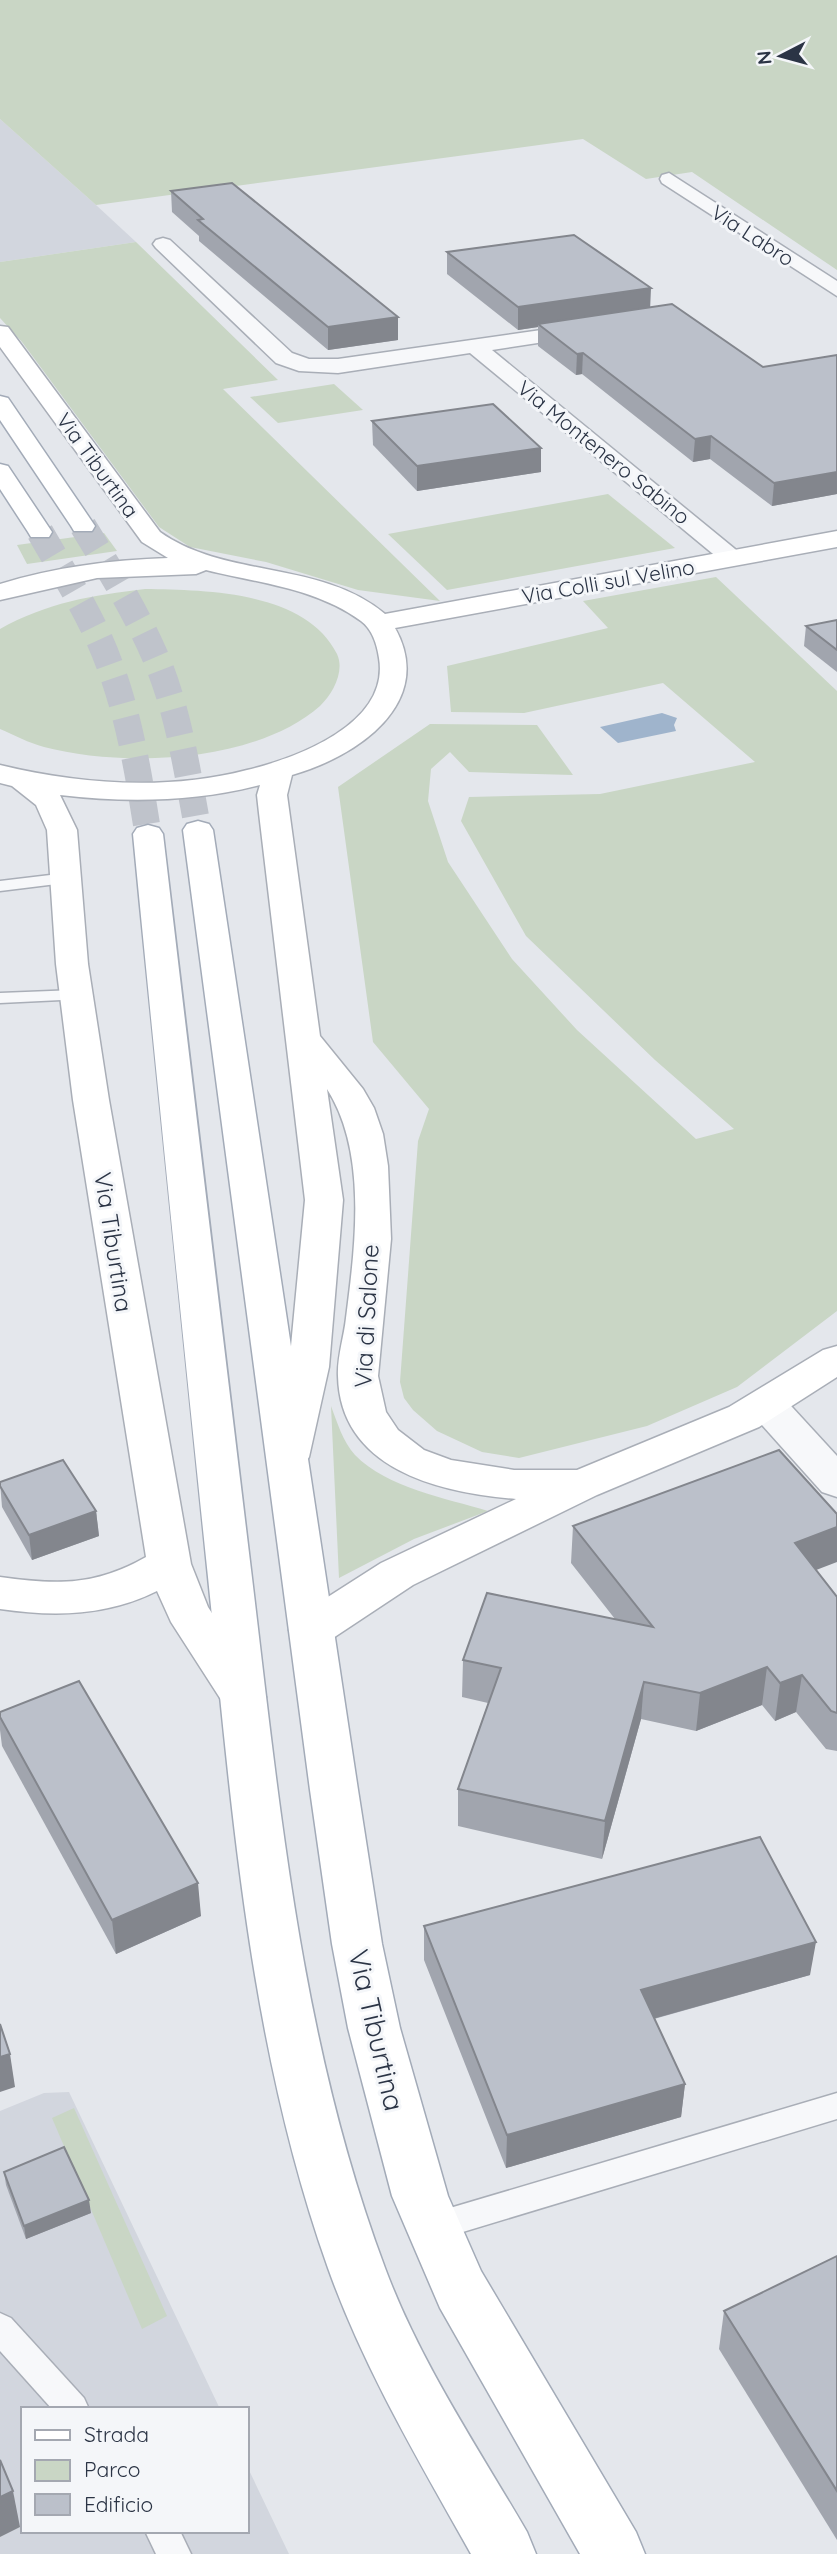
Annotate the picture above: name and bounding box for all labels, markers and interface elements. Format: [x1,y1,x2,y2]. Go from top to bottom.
north arrow [746,21,816,91]
text: N [751,50,777,66]
street label: Via Labro [707,199,799,271]
street label: Via Montenero Sabino [512,374,696,530]
street label: Via Tiburtina [51,407,145,523]
street label: Via Colli sul Velino [520,553,696,609]
street label: Via Tiburtina [88,1170,140,1314]
street label: Via di Salone [347,1243,385,1389]
street label: Via Tiburtina [341,1946,413,2114]
legend [21,2407,248,2533]
text: Strada [84,2421,149,2447]
text: Parco [84,2456,140,2482]
text: Edificio [84,2491,153,2517]

